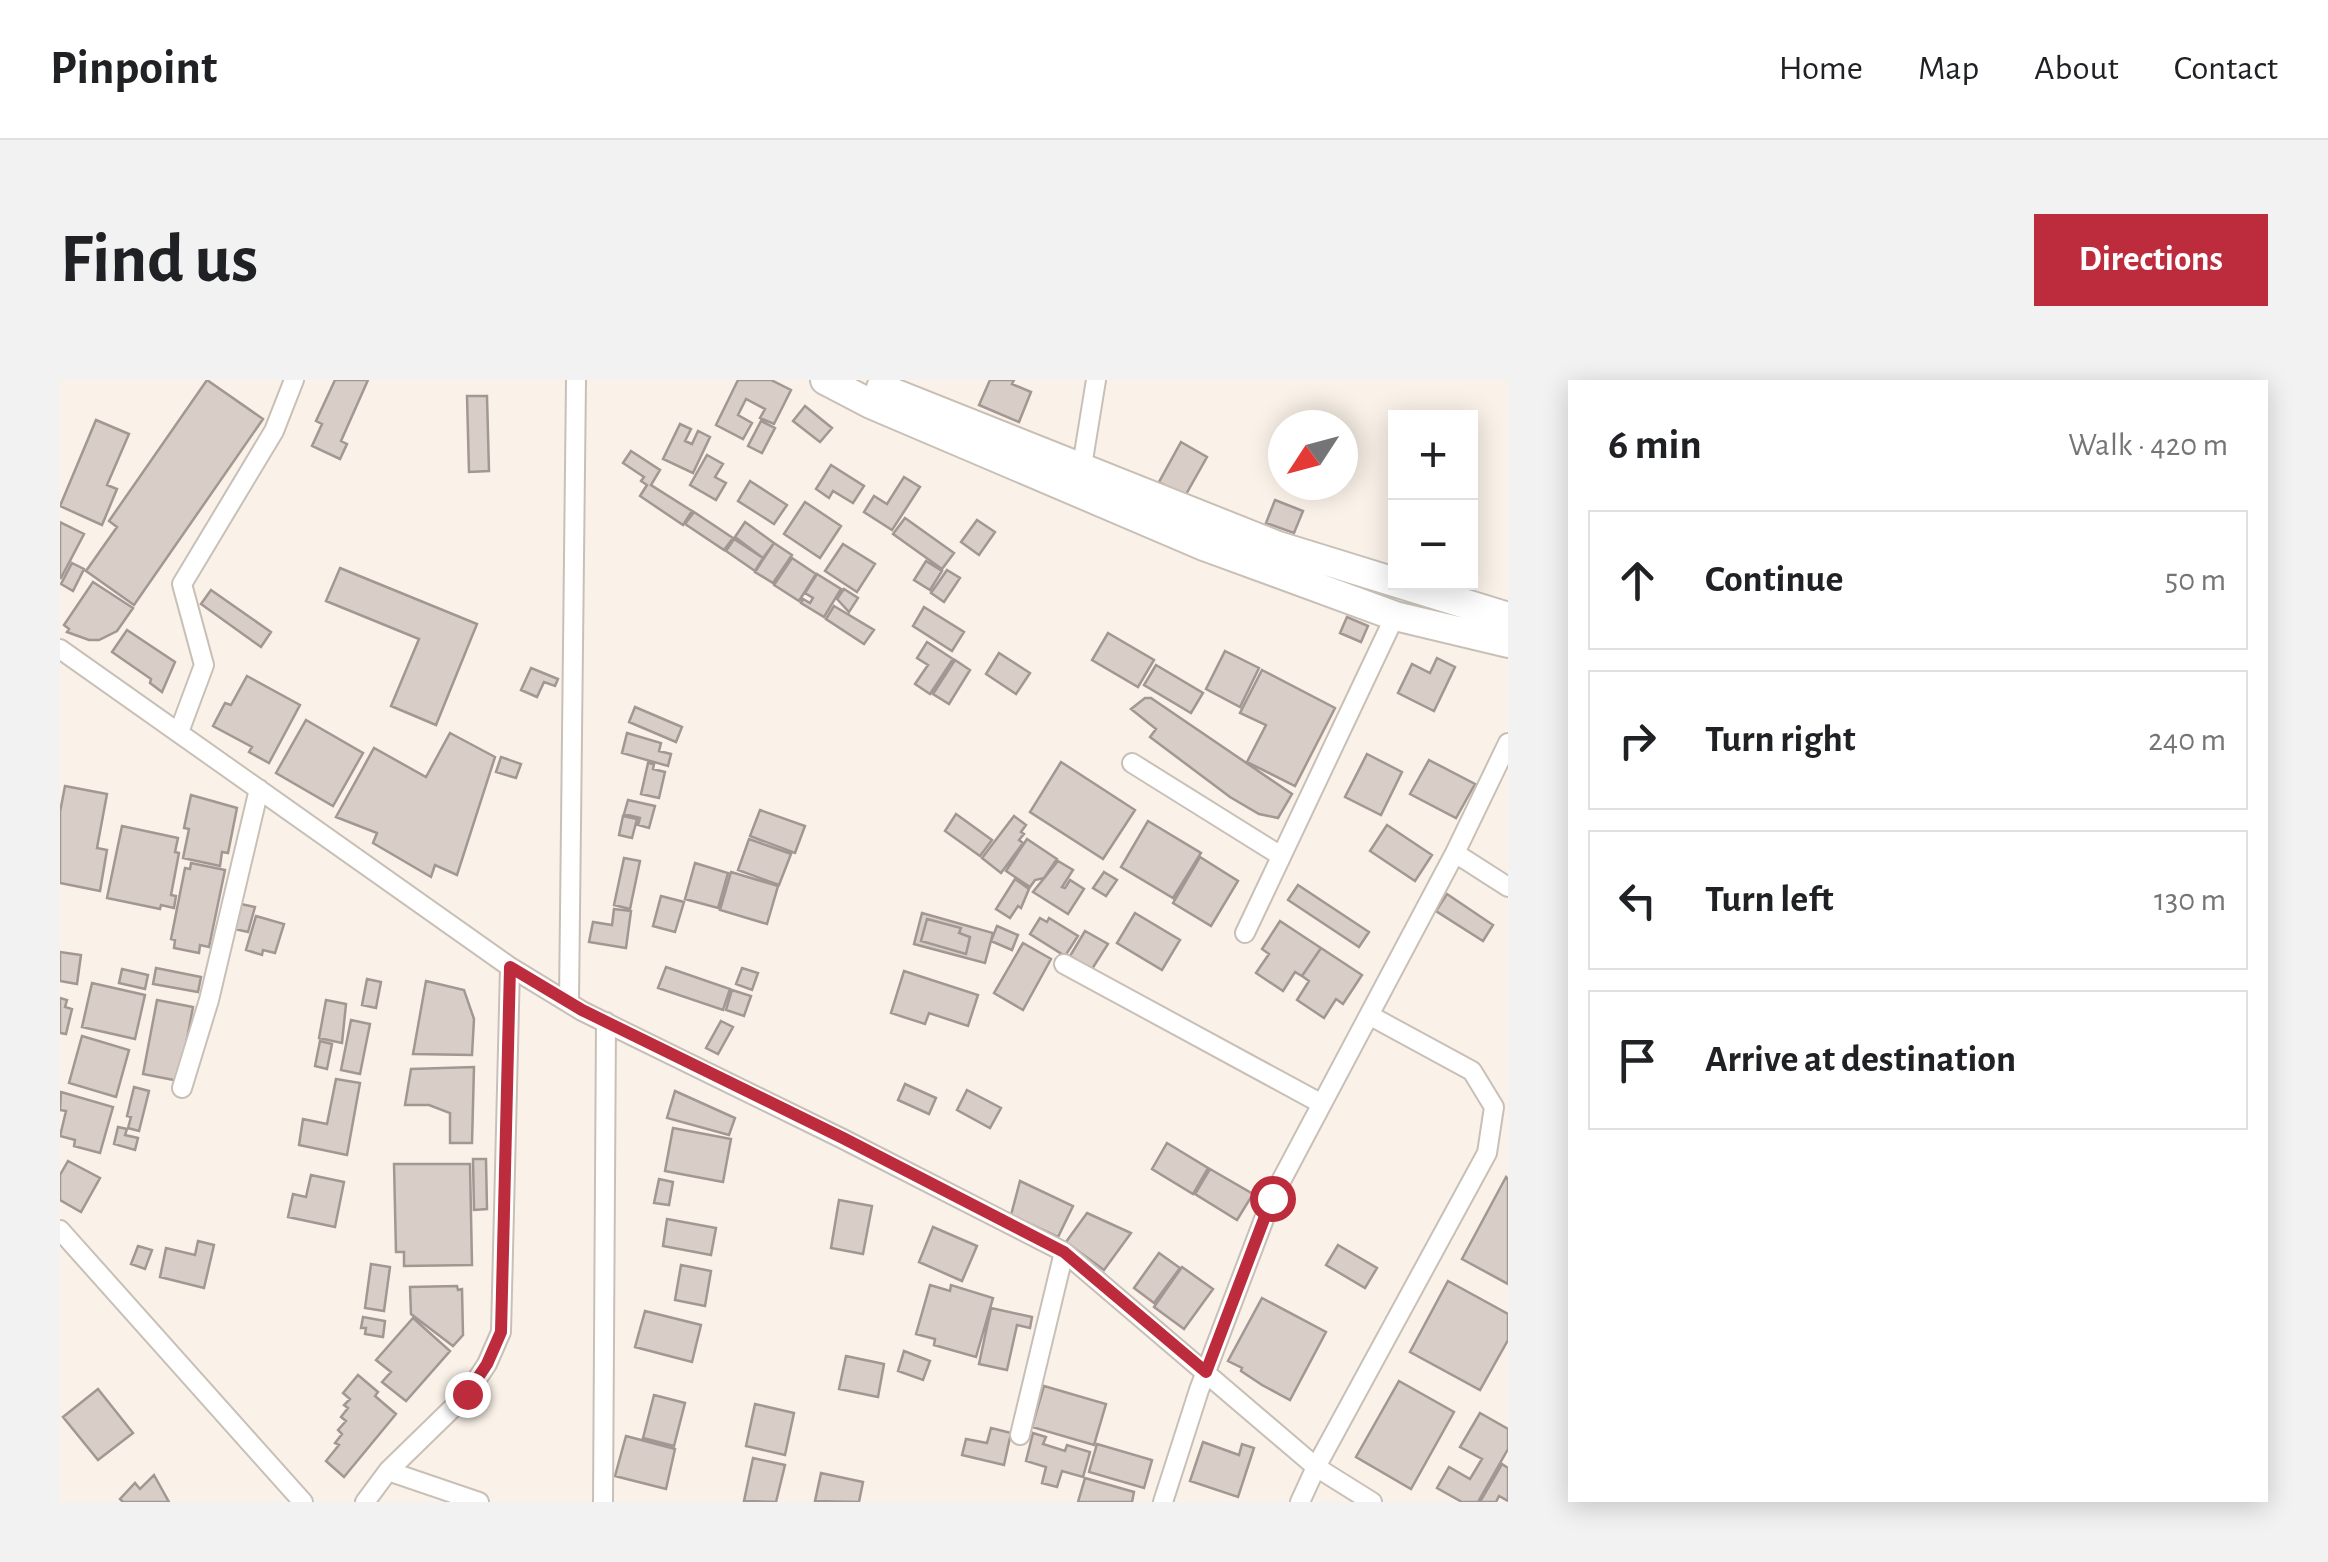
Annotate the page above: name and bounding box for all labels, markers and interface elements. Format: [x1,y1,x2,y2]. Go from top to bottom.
text: Pinpoint [50,45,217,93]
text: Home [1779,51,1863,86]
text: Map [1918,51,1979,86]
text: About [2034,51,2119,86]
text: Contact [2174,51,2278,86]
button: Directions [2034,214,2268,306]
text: Find us [60,225,258,295]
north arrow [1268,410,1358,500]
map controls [1388,410,1478,590]
button: + [1388,410,1478,500]
text: 6 min [1608,424,1702,466]
text: Walk · 420 m [2068,429,2228,461]
button: − [1388,500,1478,590]
icon: ahead [1610,553,1665,608]
text: Continue [1705,561,1843,599]
text: 50 m [2165,564,2226,596]
icon: right [1610,713,1665,768]
text: Turn right [1705,721,1855,759]
text: 240 m [2148,724,2226,756]
icon: left [1610,873,1665,928]
text: Turn left [1705,881,1833,919]
text: 130 m [2154,884,2226,916]
icon: arrive [1610,1033,1665,1088]
text: Arrive at destination [1705,1041,2016,1079]
route start [1250,1176,1296,1222]
route end [445,1372,491,1418]

